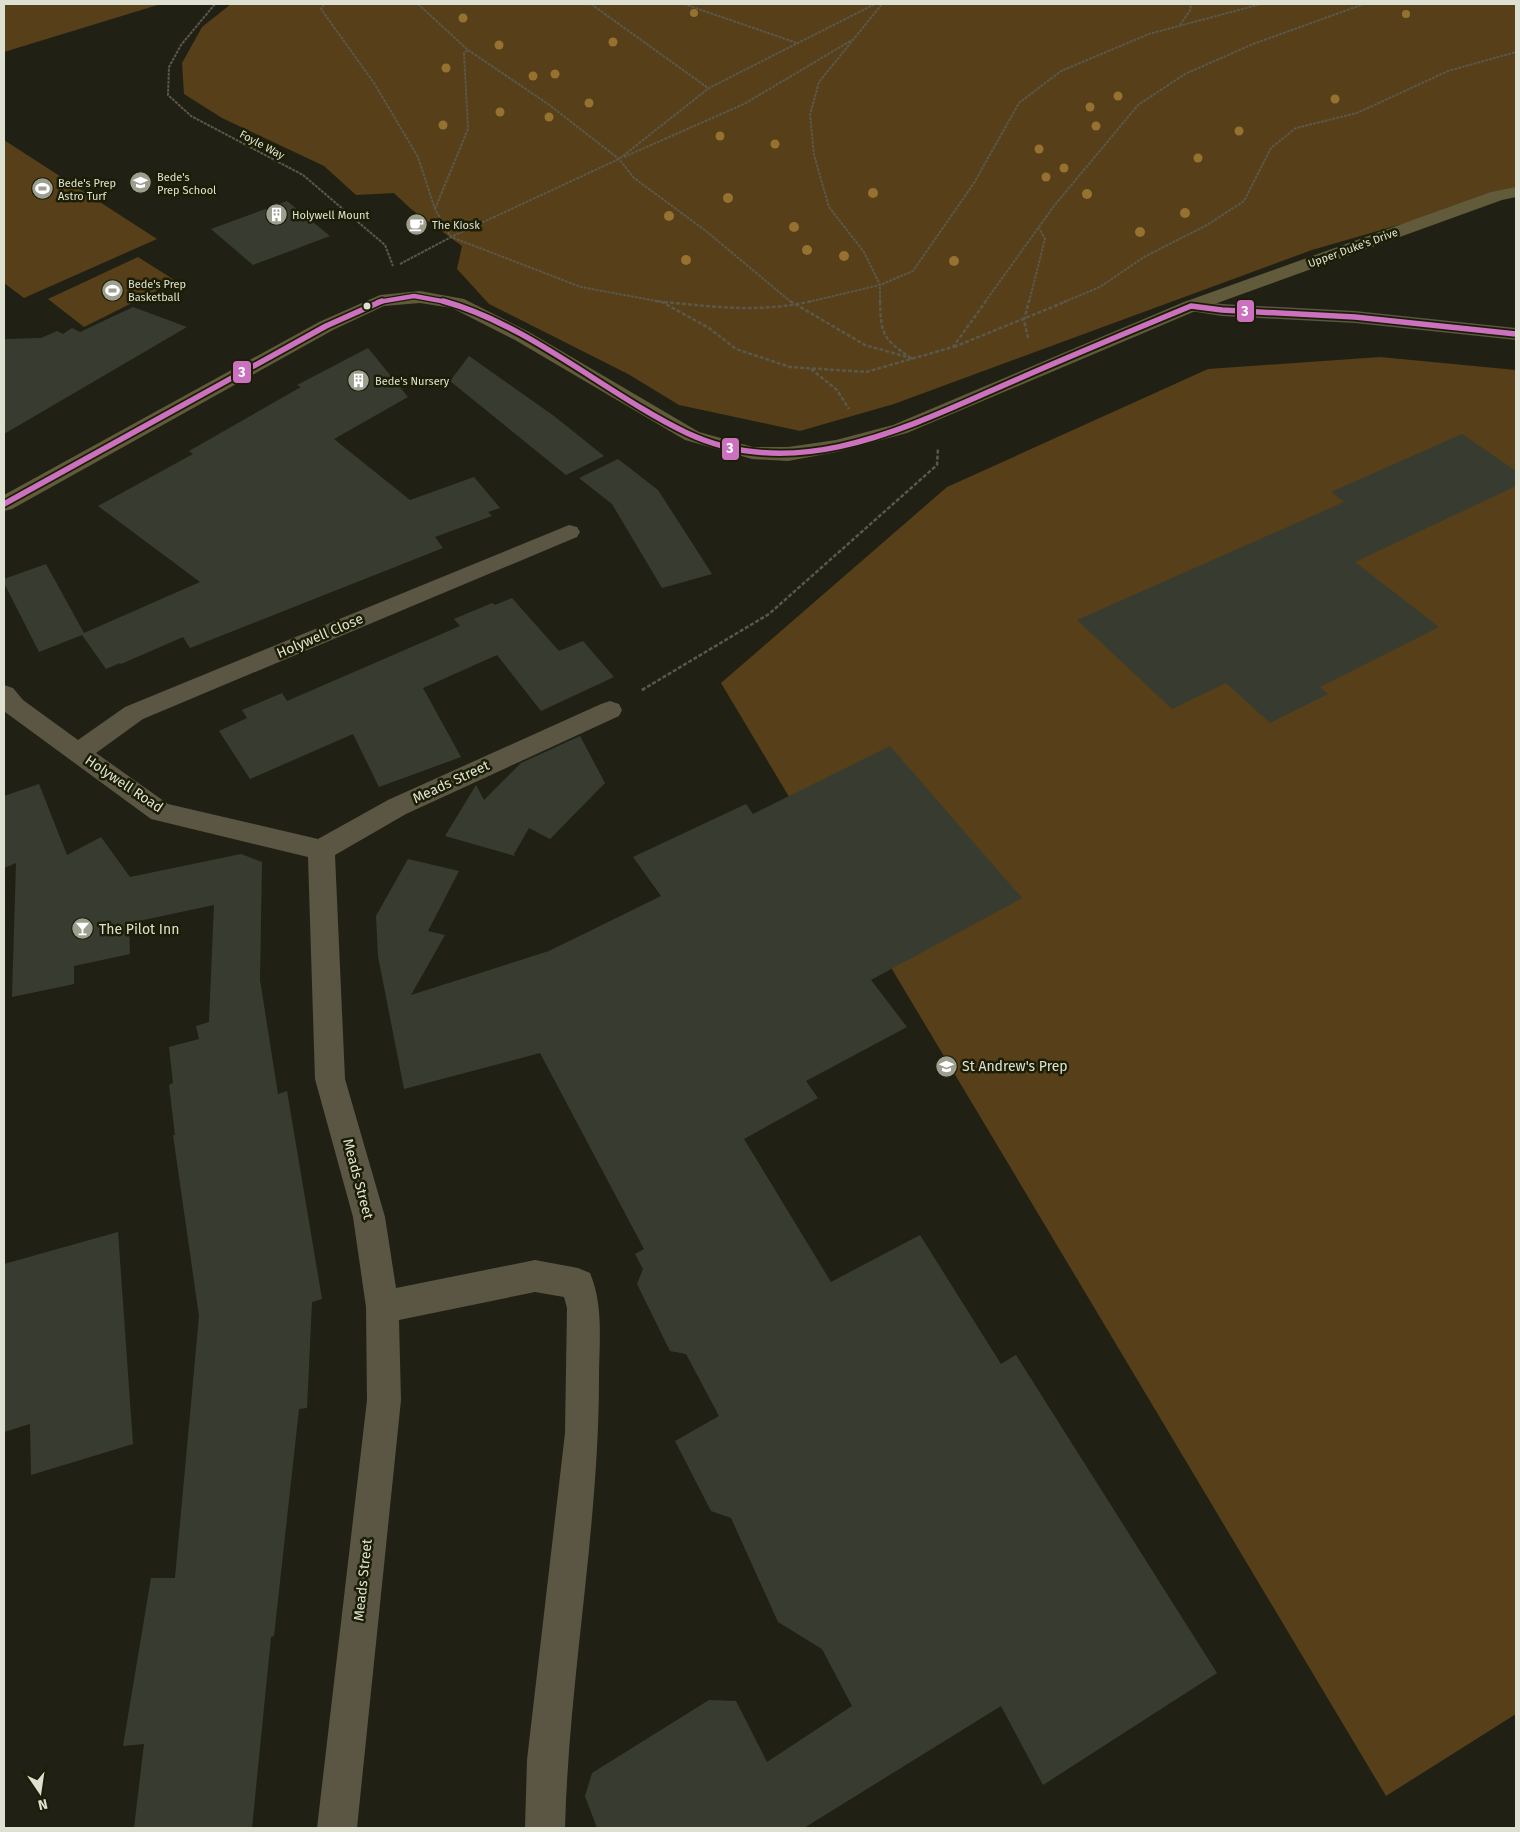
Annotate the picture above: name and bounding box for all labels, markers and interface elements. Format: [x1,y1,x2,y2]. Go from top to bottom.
street label: Foyle Way [237,128,287,162]
school or university icon: Bede's Prep School [129,171,153,195]
place label: Bede's Prep School [157,171,216,197]
sports icon: Bede's Prep Astro Turf [30,177,54,201]
place label: Bede's Prep Astro Turf [58,177,116,203]
building icon: Holywell Mount [264,203,288,227]
place label: Holywell Mount [292,209,370,222]
cafe icon: The Kiosk [404,213,428,237]
place label: The Kiosk [432,219,480,232]
street label: Upper Duke's Drive [1306,226,1400,270]
sports icon: Bede's Prep Basketball [100,278,124,302]
place label: Bede's Prep Basketball [128,278,186,304]
line badge: 3 [1236,299,1255,323]
unlabelled marker [362,301,372,311]
text: 3 [1240,303,1249,320]
line badge: 3 [232,360,252,384]
text: 3 [237,364,246,381]
building icon: Bede's Nursery [347,369,371,393]
place label: Bede's Nursery [375,375,450,388]
line badge: 3 [721,437,740,461]
text: 3 [725,440,734,457]
street label: Holywell Close [274,610,366,662]
street label: Holywell Road [82,752,166,816]
street label: Meads Street [410,756,493,807]
bar icon: The Pilot Inn [71,917,95,941]
place label: The Pilot Inn [99,921,179,938]
school or university icon: St Andrew's Prep [934,1054,958,1078]
place label: St Andrew's Prep [962,1058,1068,1075]
street label: Meads Street [339,1137,377,1222]
street label: Meads Street [350,1537,376,1622]
north arrow [15,1767,65,1817]
text: N [36,1795,49,1814]

